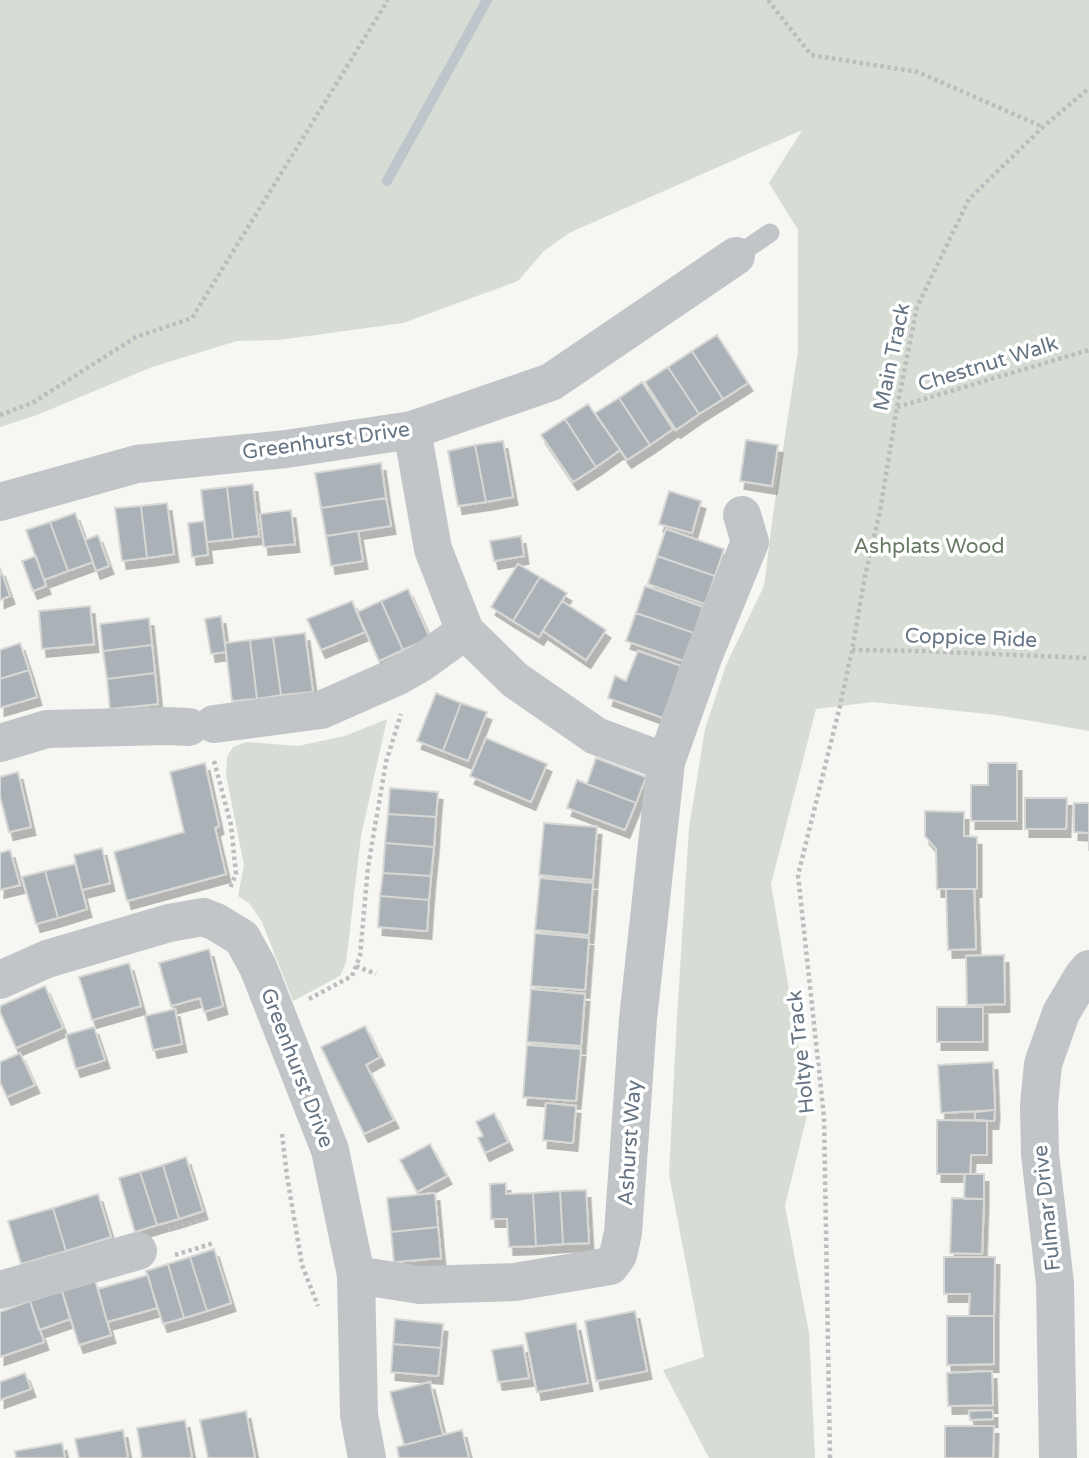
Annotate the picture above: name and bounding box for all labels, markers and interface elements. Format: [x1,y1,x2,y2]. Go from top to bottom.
street label: Main Track [868,301,916,413]
street label: Chestnut Walk [915,331,1061,397]
street label: Greenhurst Drive [241,417,411,465]
park label: Ashplats Wood [853,534,1005,559]
street label: Coppice Ride [904,623,1038,653]
street label: Greenhurst Drive [255,985,339,1151]
street label: Holtye Track [782,989,820,1115]
street label: Ashurst Way [613,1079,647,1207]
street label: Fulmar Drive [1028,1144,1066,1272]

